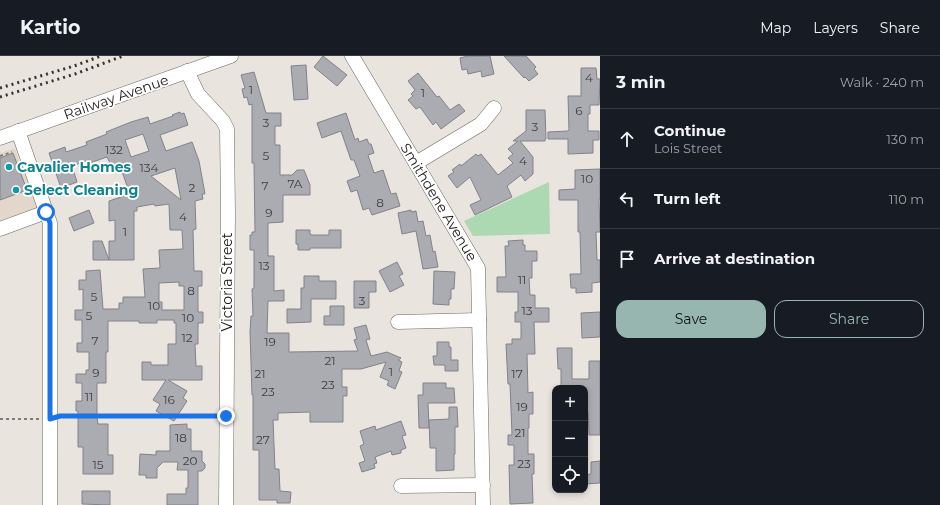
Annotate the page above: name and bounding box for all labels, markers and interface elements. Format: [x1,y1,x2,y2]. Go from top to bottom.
text: Kartio [20,16,80,39]
text: Map [760,19,791,37]
text: Layers [813,19,858,37]
text: Share [880,19,920,37]
house number: 4 [585,70,593,85]
street label: Railway Avenue [61,71,171,123]
text: 3 min [616,72,666,92]
text: Walk · 240 m [840,74,924,90]
house number: 1 [249,82,253,97]
house number: 1 [421,85,425,100]
house number: 6 [575,103,583,118]
house number: 3 [263,115,270,130]
house number: 3 [532,119,539,134]
text: Continue [654,121,726,140]
icon: ahead [616,128,638,150]
text: 130 m [886,131,924,147]
street label: Smithdene Avenue [397,140,481,264]
text: Lois Street [654,140,722,156]
house number: 132 [105,142,123,157]
house number: 5 [263,148,270,163]
house number: 4 [519,153,527,168]
place label: Cavalier Homes [17,158,132,176]
house number: 134 [139,160,159,175]
marker: Cavalier Homes [4,162,14,172]
house number: 10 [581,171,593,186]
house number: 7A [288,176,303,191]
house number: 7 [261,178,269,193]
house number: 2 [189,180,196,195]
place label: Select Cleaning [24,181,138,199]
marker: Select Cleaning [11,185,21,195]
icon: left [616,188,638,210]
text: Turn left [654,189,721,208]
text: 110 m [889,191,924,207]
house number: 8 [376,195,384,210]
route start [37,203,55,221]
house number: 9 [265,205,273,220]
house number: 4 [179,209,187,224]
house number: 1 [123,224,127,239]
street label: Victoria Street [218,232,236,331]
icon: arrive [616,248,638,270]
text: Arrive at destination [654,249,815,268]
house number: 13 [258,258,270,273]
house number: 11 [518,272,526,287]
house number: 8 [187,283,195,298]
house number: 5 [91,289,98,304]
house number: 3 [359,293,366,308]
house number: 10 [148,298,160,313]
button: Save [616,300,766,338]
button: Share [774,300,924,338]
house number: 13 [521,303,533,318]
house number: 5 [86,308,93,323]
house number: 10 [182,310,194,325]
house number: 12 [181,330,193,345]
house number: 7 [91,333,99,348]
house number: 19 [264,334,276,349]
house number: 21 [324,353,336,368]
house number: 1 [389,364,393,379]
house number: 9 [92,365,100,380]
house number: 21 [254,366,266,381]
house number: 17 [511,366,523,381]
house number: 23 [321,377,335,392]
house number: 23 [261,384,275,399]
map controls [552,385,588,493]
button: + [552,385,588,421]
house number: 11 [85,389,93,404]
house number: 16 [163,392,175,407]
house number: 19 [516,399,528,414]
route end [217,407,235,425]
button: − [552,421,588,457]
house number: 21 [514,425,526,440]
house number: 18 [175,430,187,445]
house number: 27 [256,432,270,447]
house number: 20 [183,453,197,468]
house number: 23 [517,456,531,471]
house number: 15 [92,457,104,472]
button: locate [552,457,588,493]

